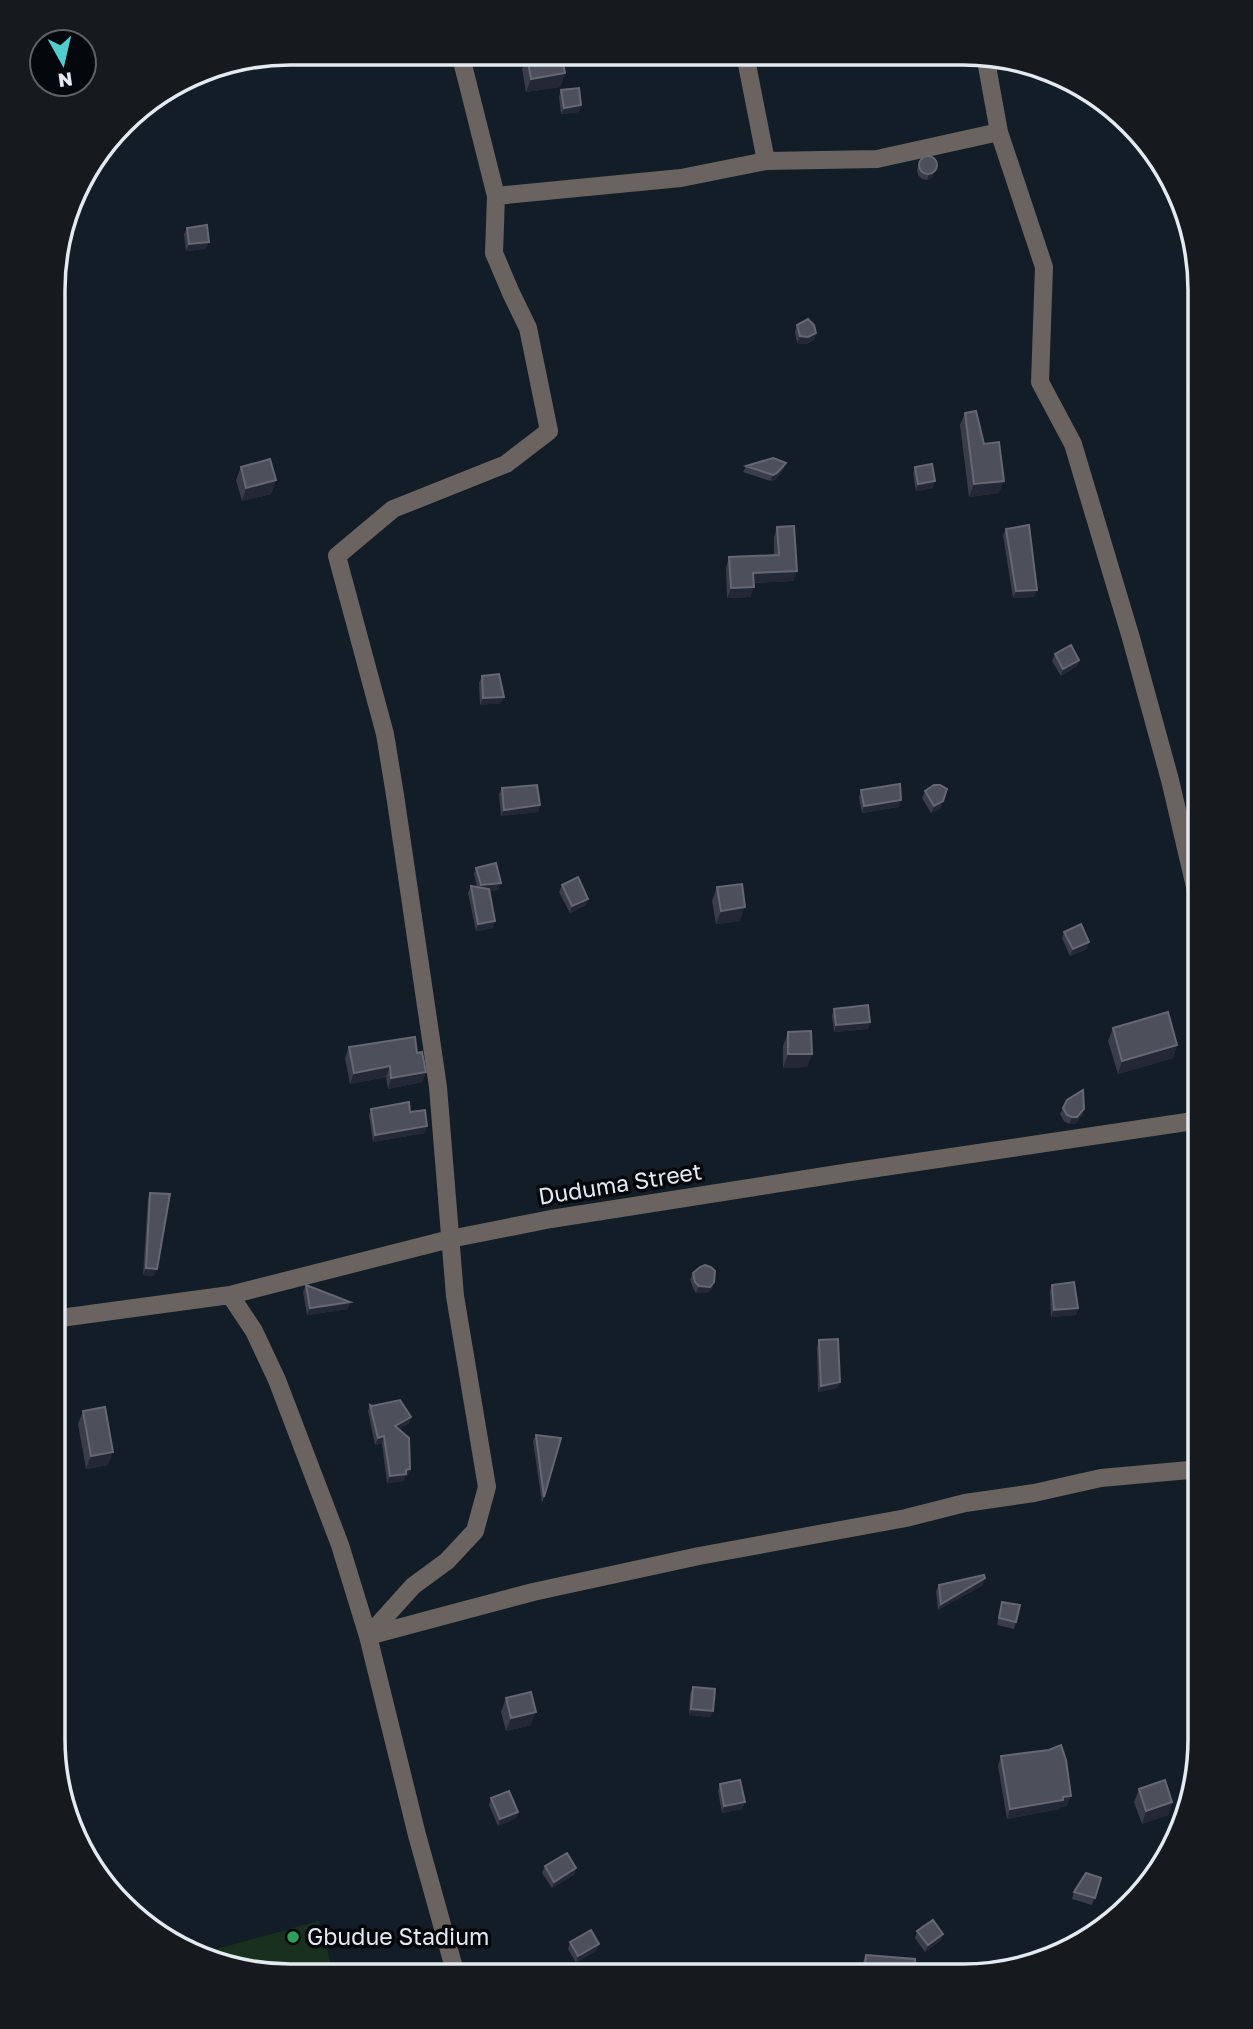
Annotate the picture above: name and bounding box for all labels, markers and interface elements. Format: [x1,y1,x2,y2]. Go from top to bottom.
north arrow [28,28,98,98]
text: N [57,68,74,93]
street label: Duduma Street [536,1156,704,1210]
place label: Gbudue Stadium [307,1922,489,1950]
marker: Gbudue Stadium [285,1929,301,1945]

